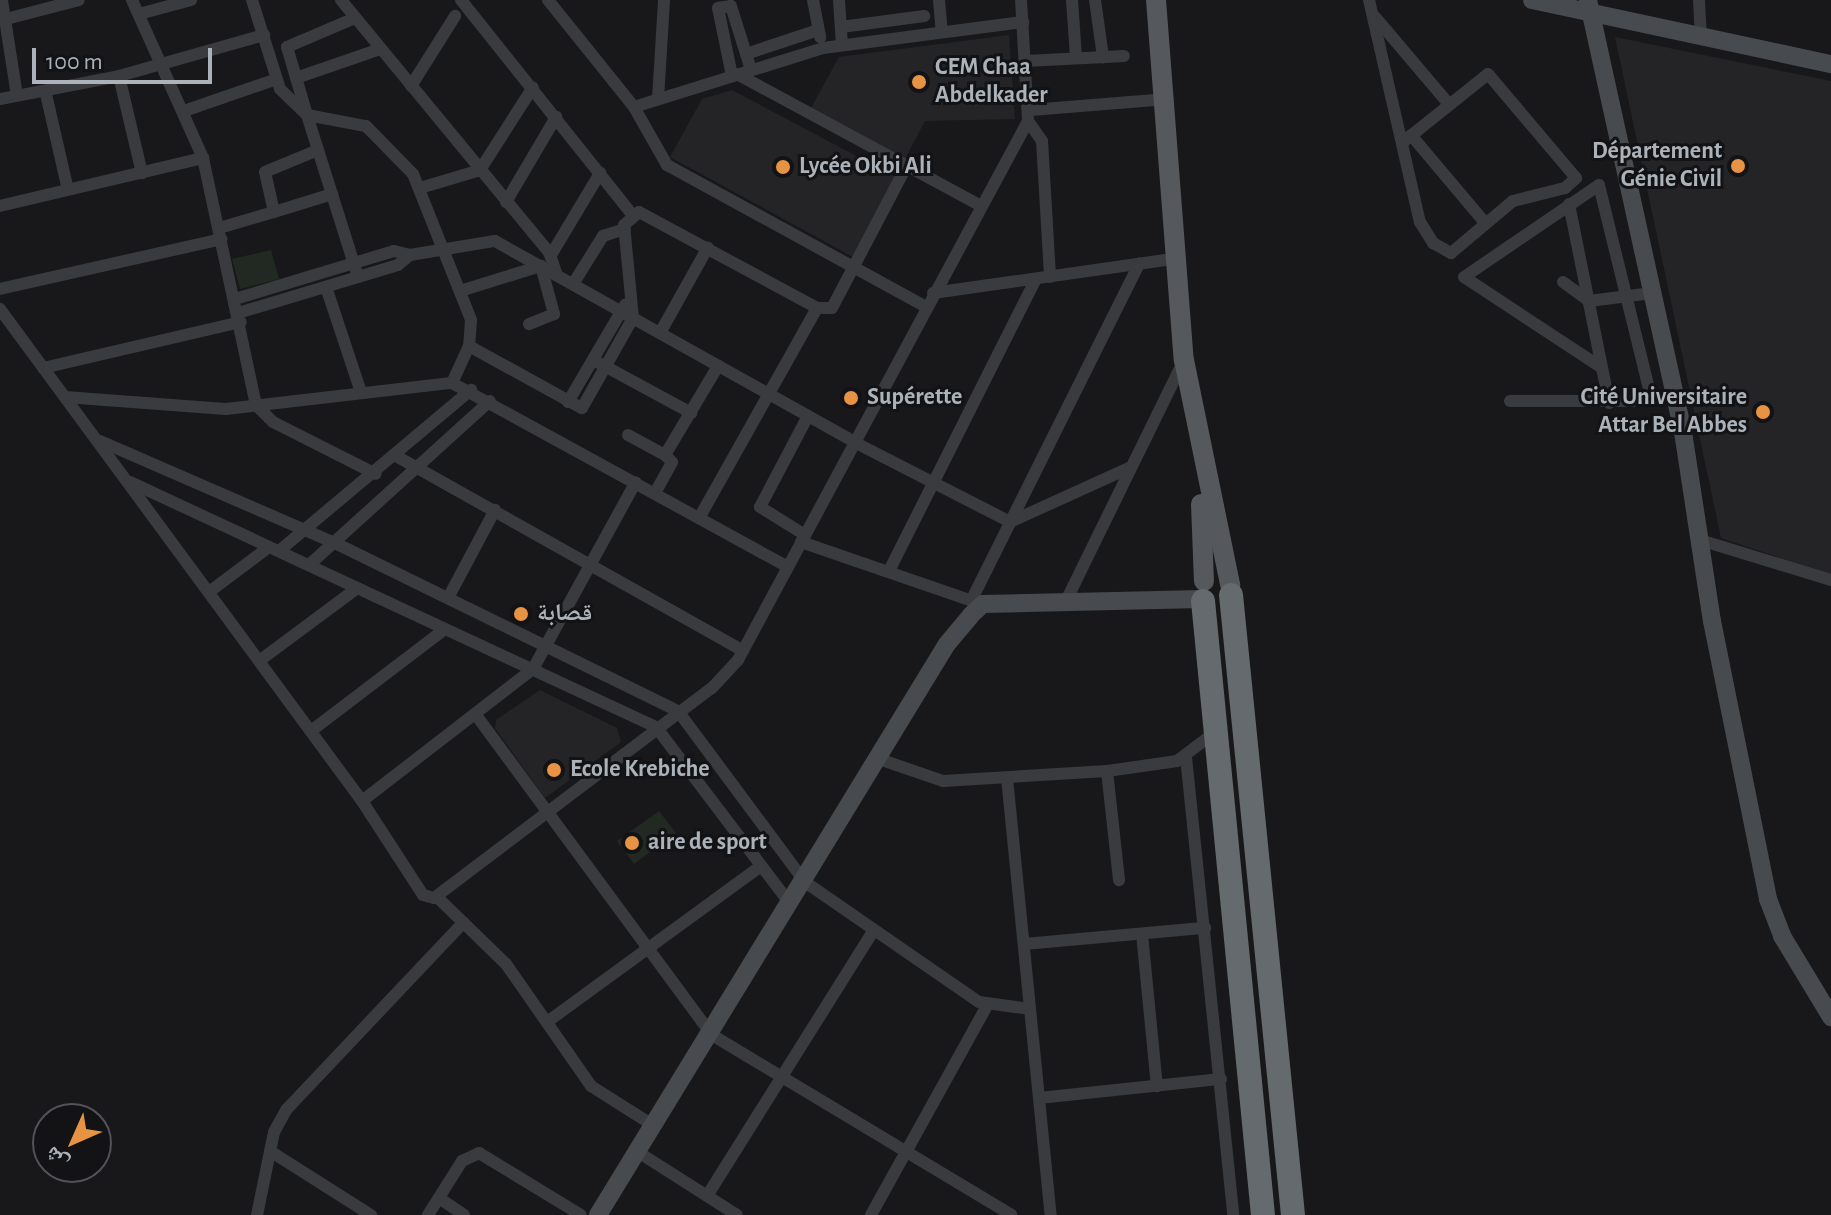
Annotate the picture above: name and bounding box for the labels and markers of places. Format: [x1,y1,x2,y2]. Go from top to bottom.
place label: CEM Chaa Abdelkader [935,54,1048,110]
marker: CEM Chaa Abdelkader [910,73,928,91]
place label: Département Génie Civil [1592,138,1722,194]
place label: Lycée Okbi Ali [799,153,932,181]
marker: Département Génie Civil [1729,157,1747,175]
marker: Lycée Okbi Ali [774,158,792,176]
place label: Supérette [867,384,962,412]
place label: Cité Universitaire Attar Bel Abbes [1580,384,1747,440]
marker: Supérette [842,389,860,407]
marker: Cité Universitaire Attar Bel Abbes [1754,403,1772,421]
place label: قصابة [537,600,592,628]
marker: قصابة [512,605,530,623]
place label: Ecole Krebiche [570,756,710,784]
marker: Ecole Krebiche [545,761,563,779]
place label: aire de sport [648,829,767,857]
marker: aire de sport [623,834,641,852]

